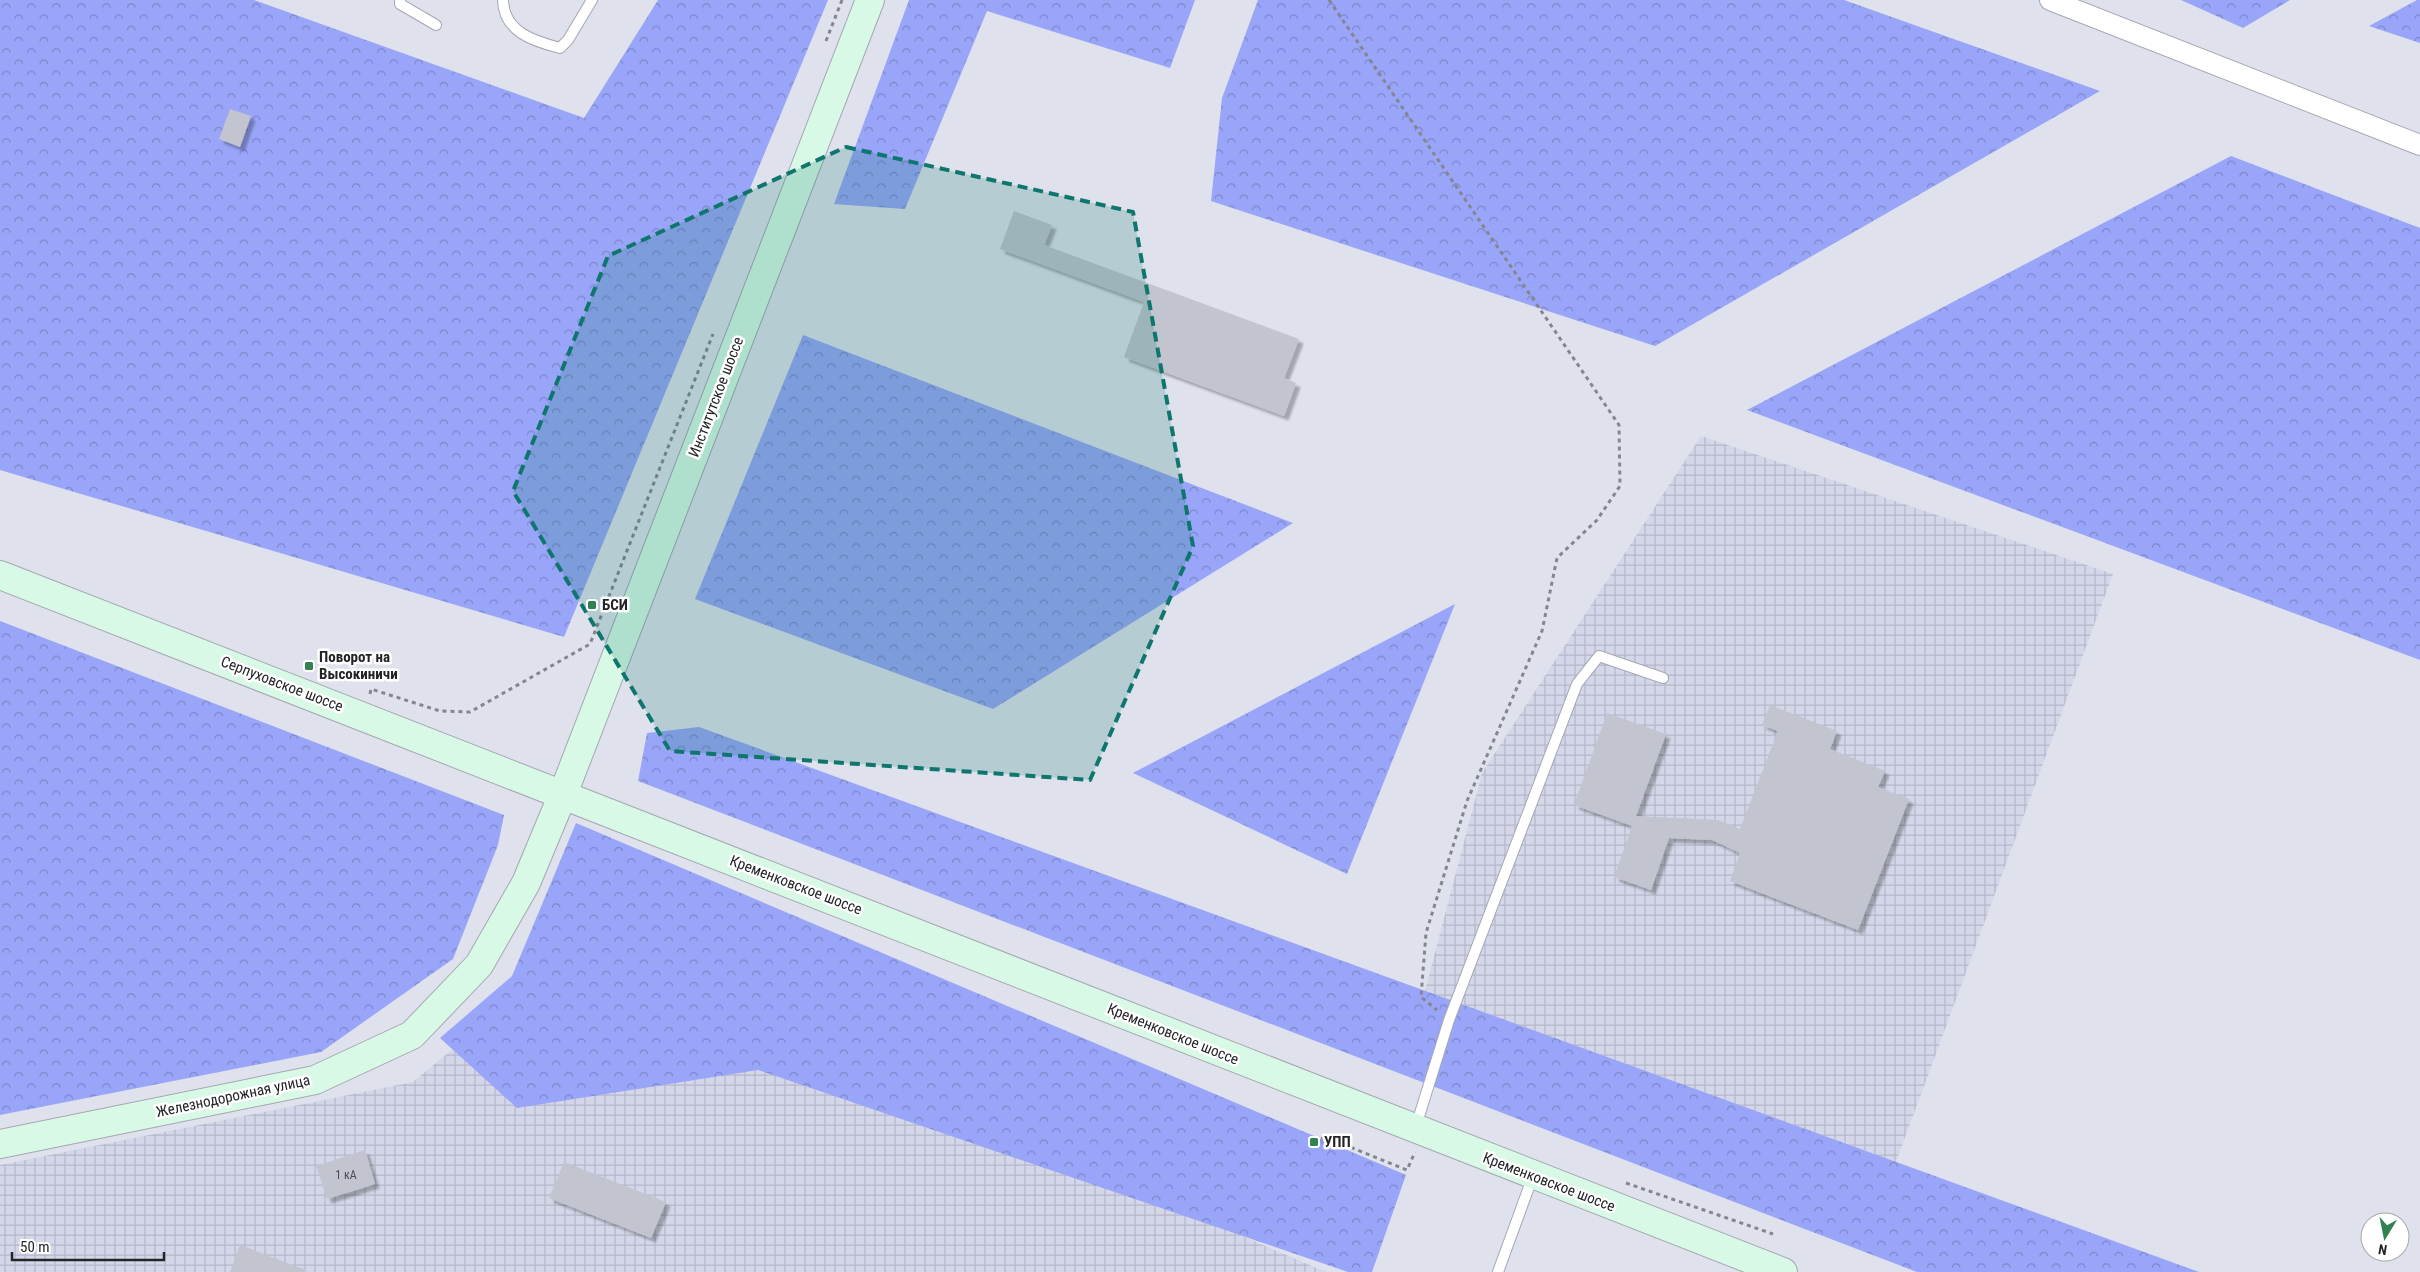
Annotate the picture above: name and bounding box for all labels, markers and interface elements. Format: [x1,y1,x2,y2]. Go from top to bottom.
street label: Институтское шоссе [685,334,747,460]
place label: БСИ [602,596,628,614]
marker: БСИ [586,599,598,611]
place label: Поворот на Высокиничи [319,648,398,683]
street label: Серпуховское шоссе [218,652,346,716]
marker: Поворот на Высокиничи [303,660,315,672]
street label: Кременковское шоссе [727,851,865,919]
street label: Кременковское шоссе [1105,999,1241,1069]
street label: Железнодорожная улица [154,1071,312,1121]
place label: УПП [1324,1133,1351,1151]
marker: УПП [1308,1136,1320,1148]
street label: Кременковское шоссе [1480,1148,1618,1216]
house number: 1 кА [335,1168,357,1182]
north arrow [2360,1212,2410,1262]
scale bar [12,1230,165,1262]
text: 50 m [20,1238,50,1256]
text: N [2377,1241,2388,1258]

